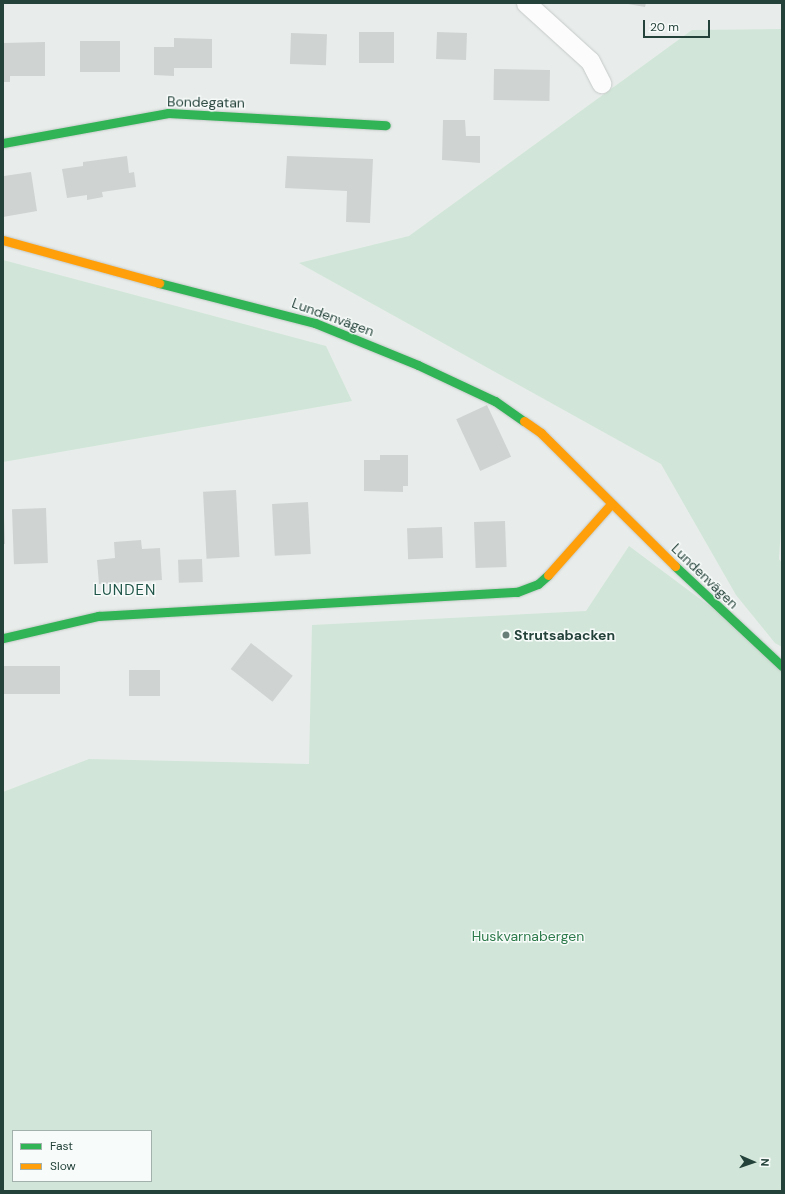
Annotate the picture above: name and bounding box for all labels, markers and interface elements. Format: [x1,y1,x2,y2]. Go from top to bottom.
scale bar [645,12,712,38]
text: 20 m [650,19,679,35]
street label: Bondegatan [167,93,245,111]
street label: Lundenvägen [290,294,376,340]
street label: Lundenvägen [668,540,742,612]
district label: LUNDEN [94,582,156,600]
place label: Strutsabacken [514,627,615,643]
marker: Strutsabacken [501,630,511,640]
park label: Huskvarnabergen [472,928,584,944]
legend [12,1130,152,1182]
text: Fast [50,1138,73,1154]
north arrow [733,1142,773,1182]
text: Slow [50,1158,76,1174]
text: N [758,1158,772,1167]

